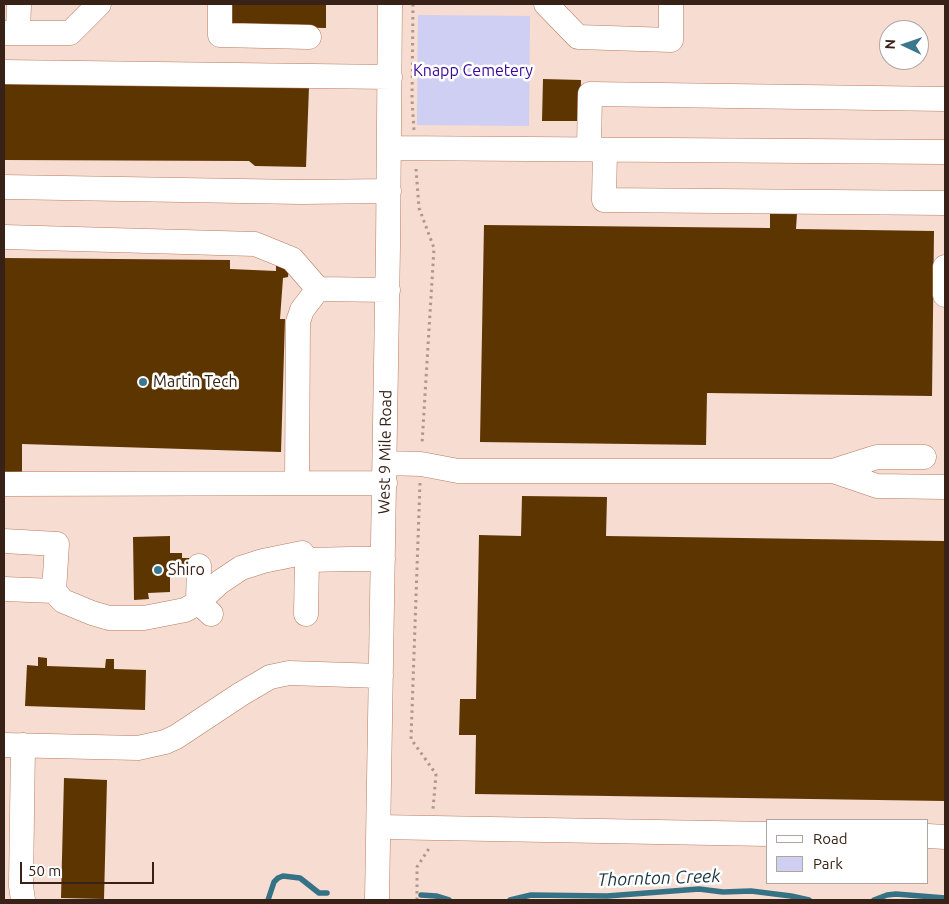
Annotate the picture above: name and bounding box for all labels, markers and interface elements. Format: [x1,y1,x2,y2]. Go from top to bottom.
north arrow [879,20,929,70]
text: N [882,39,898,50]
park label: Knapp Cemetery [413,61,533,81]
place label: Martin Tech [153,372,238,392]
marker: Martin Tech [137,376,149,388]
street label: West 9 Mile Road [374,390,396,514]
place label: Shiro [168,560,205,580]
marker: Shiro [152,564,164,576]
legend [766,819,929,884]
text: Road [813,830,848,847]
scale bar [22,852,156,884]
text: Park [813,855,843,872]
text: 50 m [28,862,61,879]
water label: Thornton Creek [597,865,721,891]

